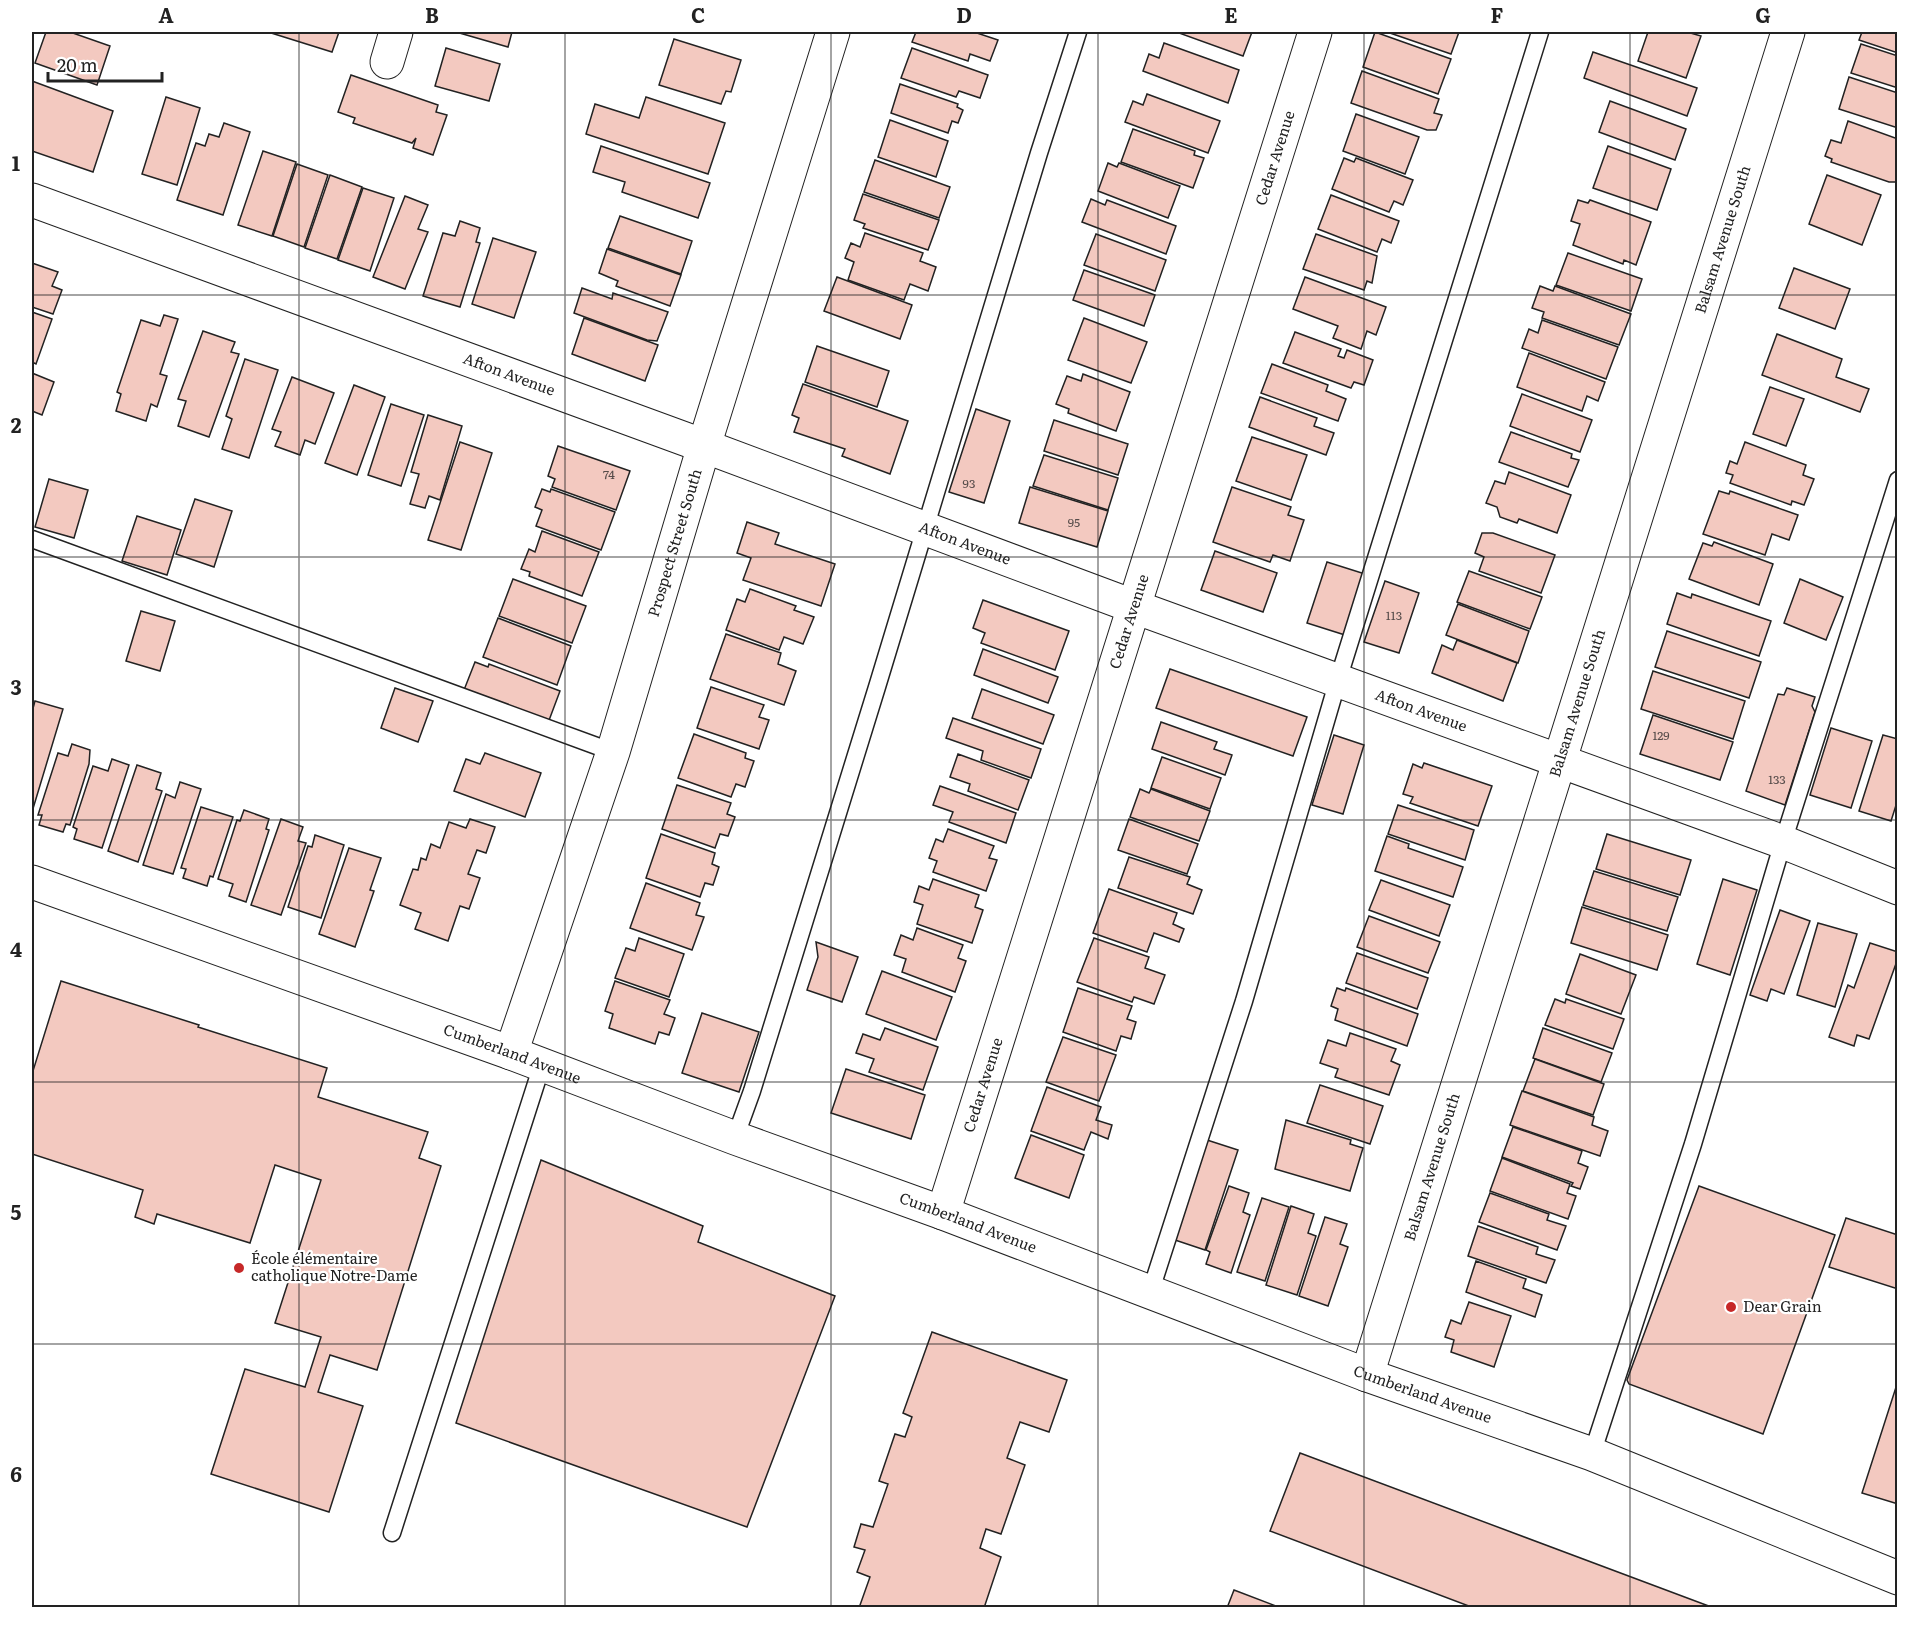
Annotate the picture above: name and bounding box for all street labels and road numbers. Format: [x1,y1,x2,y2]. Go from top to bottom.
street label: Cedar Avenue [1248,107,1300,208]
street label: Balsam Avenue South [1688,162,1756,316]
street label: Afton Avenue [460,346,559,401]
street label: Prospect Street South [641,465,707,619]
street label: Afton Avenue [916,514,1015,570]
street label: Cedar Avenue [1102,571,1154,672]
street label: Balsam Avenue South [1542,626,1610,780]
street label: Afton Avenue [1372,682,1471,737]
street label: Cumberland Avenue [441,1017,585,1089]
street label: Cedar Avenue [956,1034,1008,1135]
street label: Balsam Avenue South [1397,1090,1465,1243]
street label: Cumberland Avenue [896,1185,1041,1258]
street label: Cumberland Avenue [1351,1358,1495,1428]

